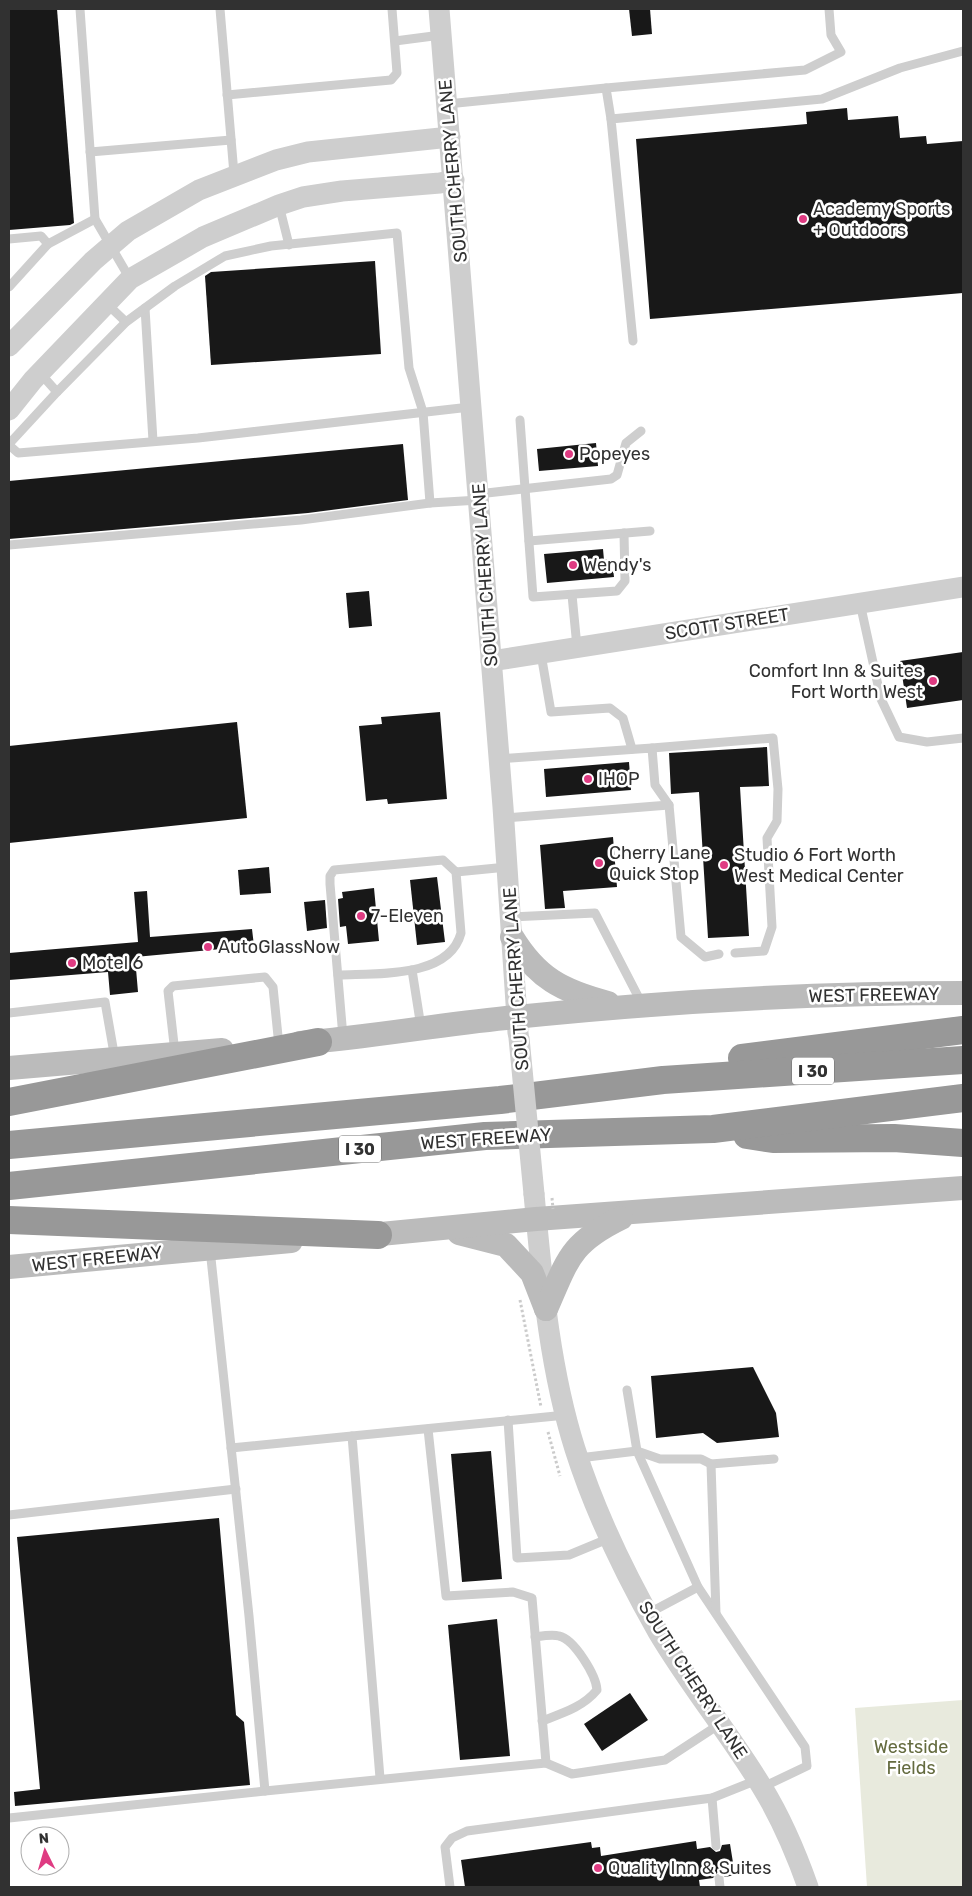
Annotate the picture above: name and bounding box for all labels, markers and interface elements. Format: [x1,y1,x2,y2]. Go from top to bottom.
street label: SOUTH CHERRY LANE [434,79,472,263]
place label: Academy Sports + Outdoors [813,198,951,241]
marker: Academy Sports + Outdoors [797,213,809,225]
place label: Popeyes [579,443,650,465]
marker: Popeyes [563,448,575,460]
street label: SOUTH CHERRY LANE [468,483,502,667]
place label: Wendy's [583,554,651,576]
marker: Wendy's [567,559,579,571]
street label: SCOTT STREET [663,603,791,645]
place label: Comfort Inn & Suites Fort Worth West [749,660,923,703]
marker: Comfort Inn & Suites Fort Worth West [927,675,939,687]
place label: IHOP [598,768,640,790]
marker: IHOP [582,773,594,785]
place label: Cherry Lane Quick Stop [609,842,711,885]
place label: Studio 6 Fort Worth West Medical Center [734,844,904,887]
marker: Cherry Lane Quick Stop [593,857,605,869]
marker: Studio 6 Fort Worth West Medical Center [718,859,730,871]
street label: SOUTH CHERRY LANE [499,887,533,1071]
place label: 7-Eleven [371,905,444,927]
marker: 7-Eleven [355,910,367,922]
place label: AutoGlassNow [218,936,340,958]
marker: AutoGlassNow [202,941,214,953]
place label: Motel 6 [82,952,143,974]
marker: Motel 6 [66,957,78,969]
street label: WEST FREEWAY [808,983,940,1007]
road number: I 30 [792,1058,834,1084]
street label: WEST FREEWAY [420,1123,553,1155]
road number: I 30 [339,1136,381,1162]
street label: WEST FREEWAY [31,1241,164,1277]
street label: SOUTH CHERRY LANE [634,1597,752,1763]
park label: Westside Fields [874,1736,948,1779]
north arrow [20,1826,70,1876]
text: N [38,1830,50,1847]
place label: Quality Inn & Suites [608,1857,771,1879]
marker: Quality Inn & Suites [592,1862,604,1874]

